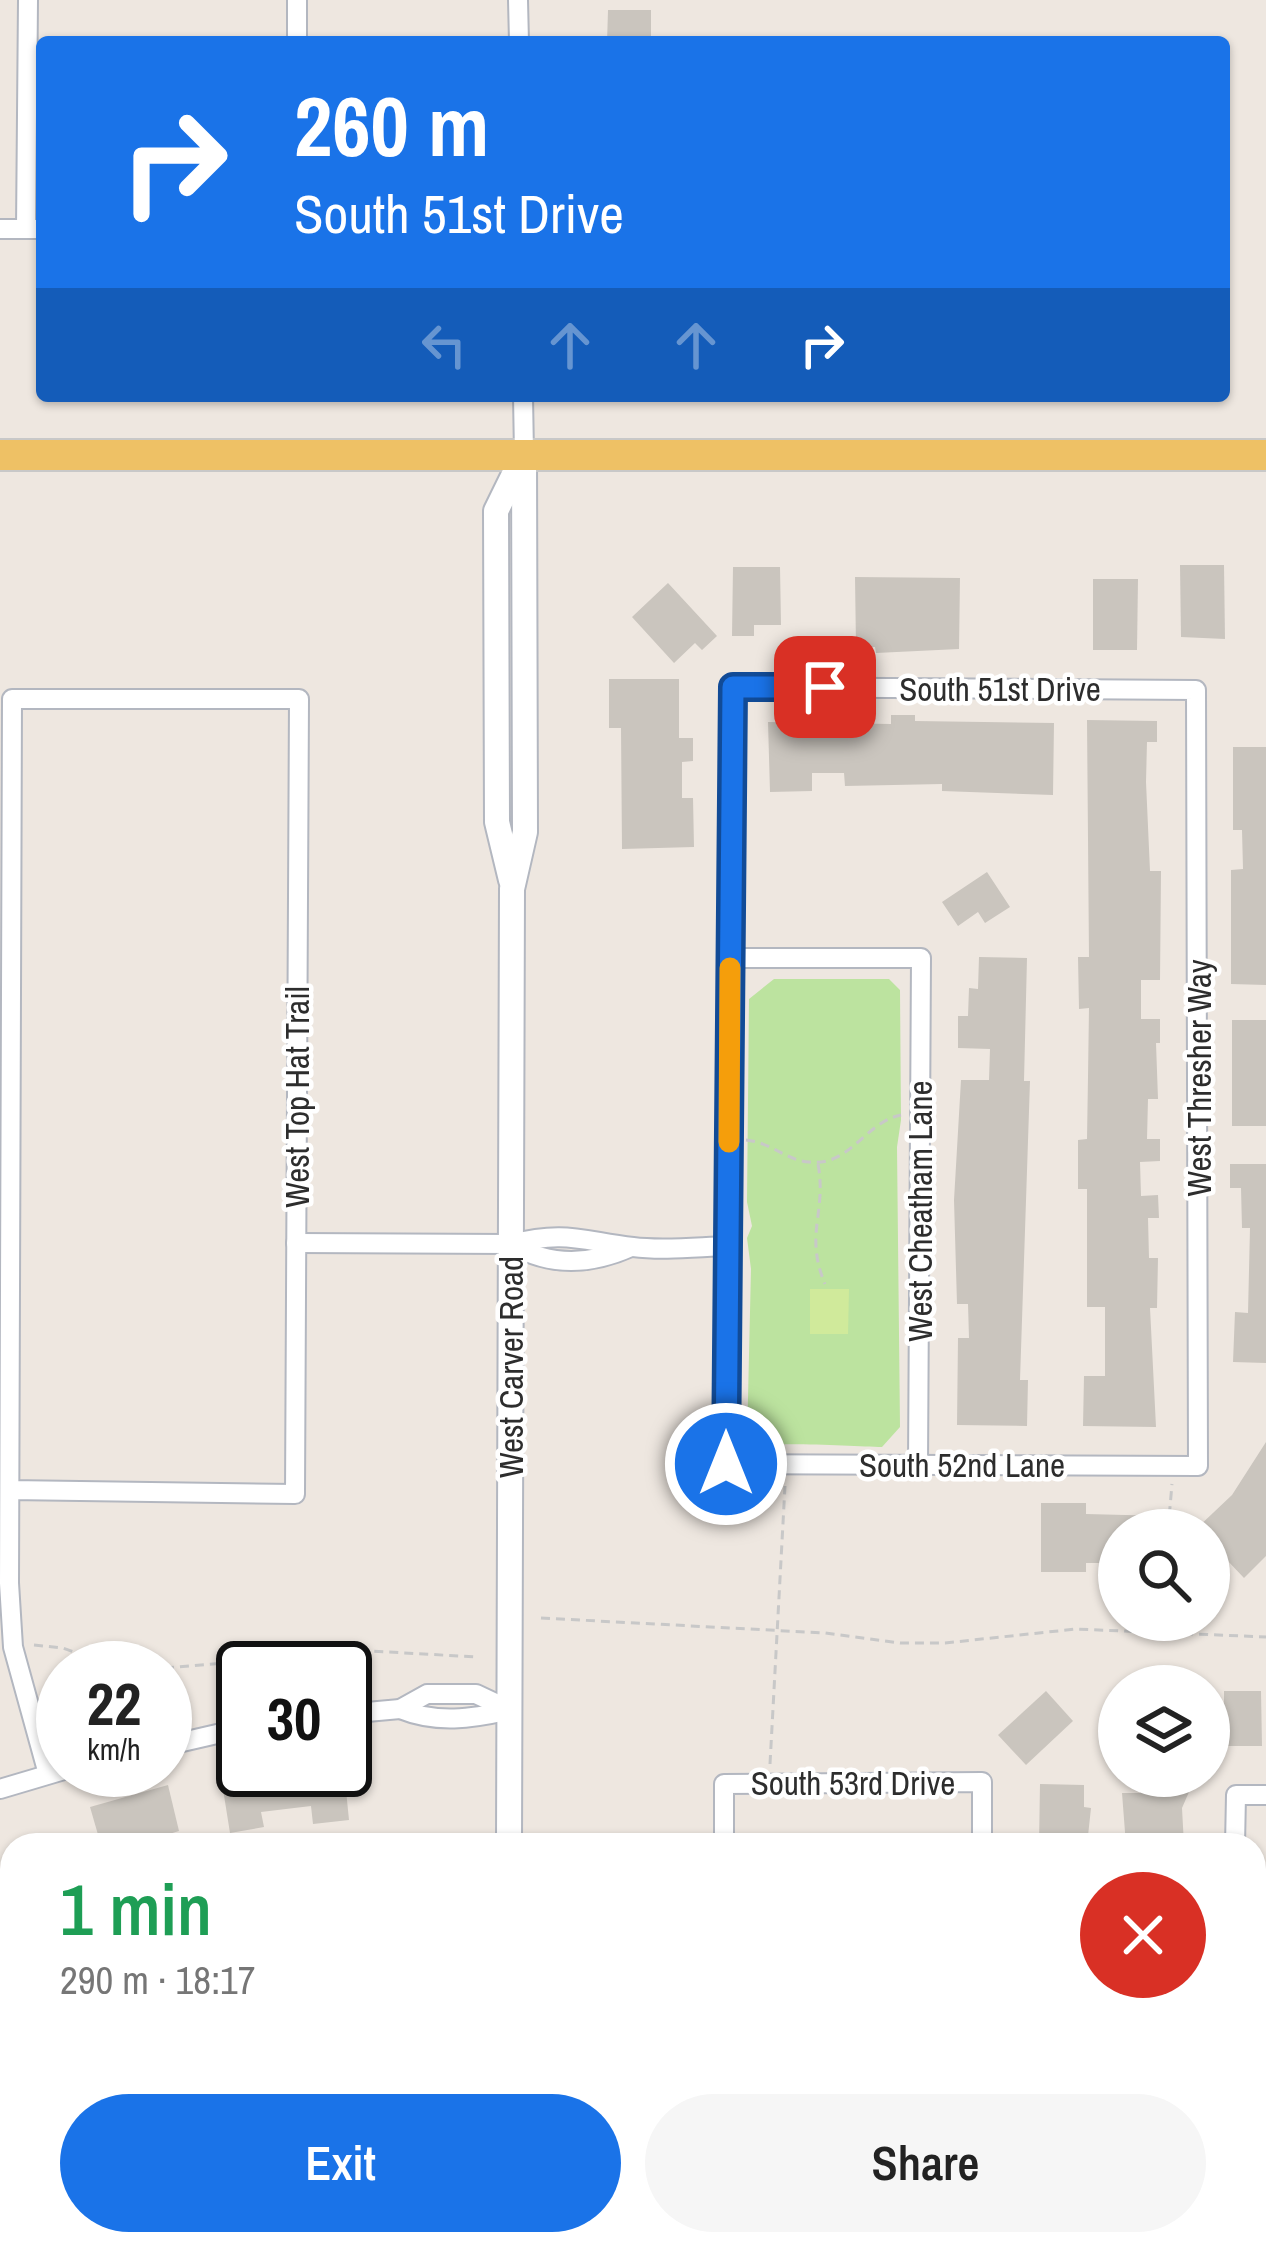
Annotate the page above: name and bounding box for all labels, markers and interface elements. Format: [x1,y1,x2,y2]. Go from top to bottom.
text: 260 m [294,69,489,182]
icon: right [96,84,252,240]
text: South 51st Drive [294,177,624,250]
icon: left [411,312,477,378]
icon: ahead [537,312,603,378]
icon: ahead [663,312,729,378]
icon: right [789,312,855,378]
pin [774,636,876,738]
icon: arrive [792,654,858,720]
street label: South 51st Drive [899,667,1101,711]
street label: West Thresher Way [1177,959,1221,1197]
street label: West Top Hat Trail [275,986,319,1208]
street label: West Cheatham Lane [898,1080,942,1342]
street label: West Carver Road [489,1256,533,1478]
position arrow [663,1401,789,1527]
street label: South 52nd Lane [859,1443,1065,1487]
map controls [1098,1509,1230,1797]
button: search [1098,1509,1230,1641]
speed limit sign: 30 [216,1641,372,1797]
text: 22 [87,1663,141,1744]
button: layers [1098,1665,1230,1797]
text: km/h [87,1729,141,1769]
street label: South 53rd Drive [751,1761,955,1805]
text: 1 min [60,1860,212,1957]
button: close [1080,1872,1206,1998]
text: 290 m · 18:17 [60,1954,256,2006]
button: Exit [60,2094,621,2232]
button: Share [645,2094,1206,2232]

